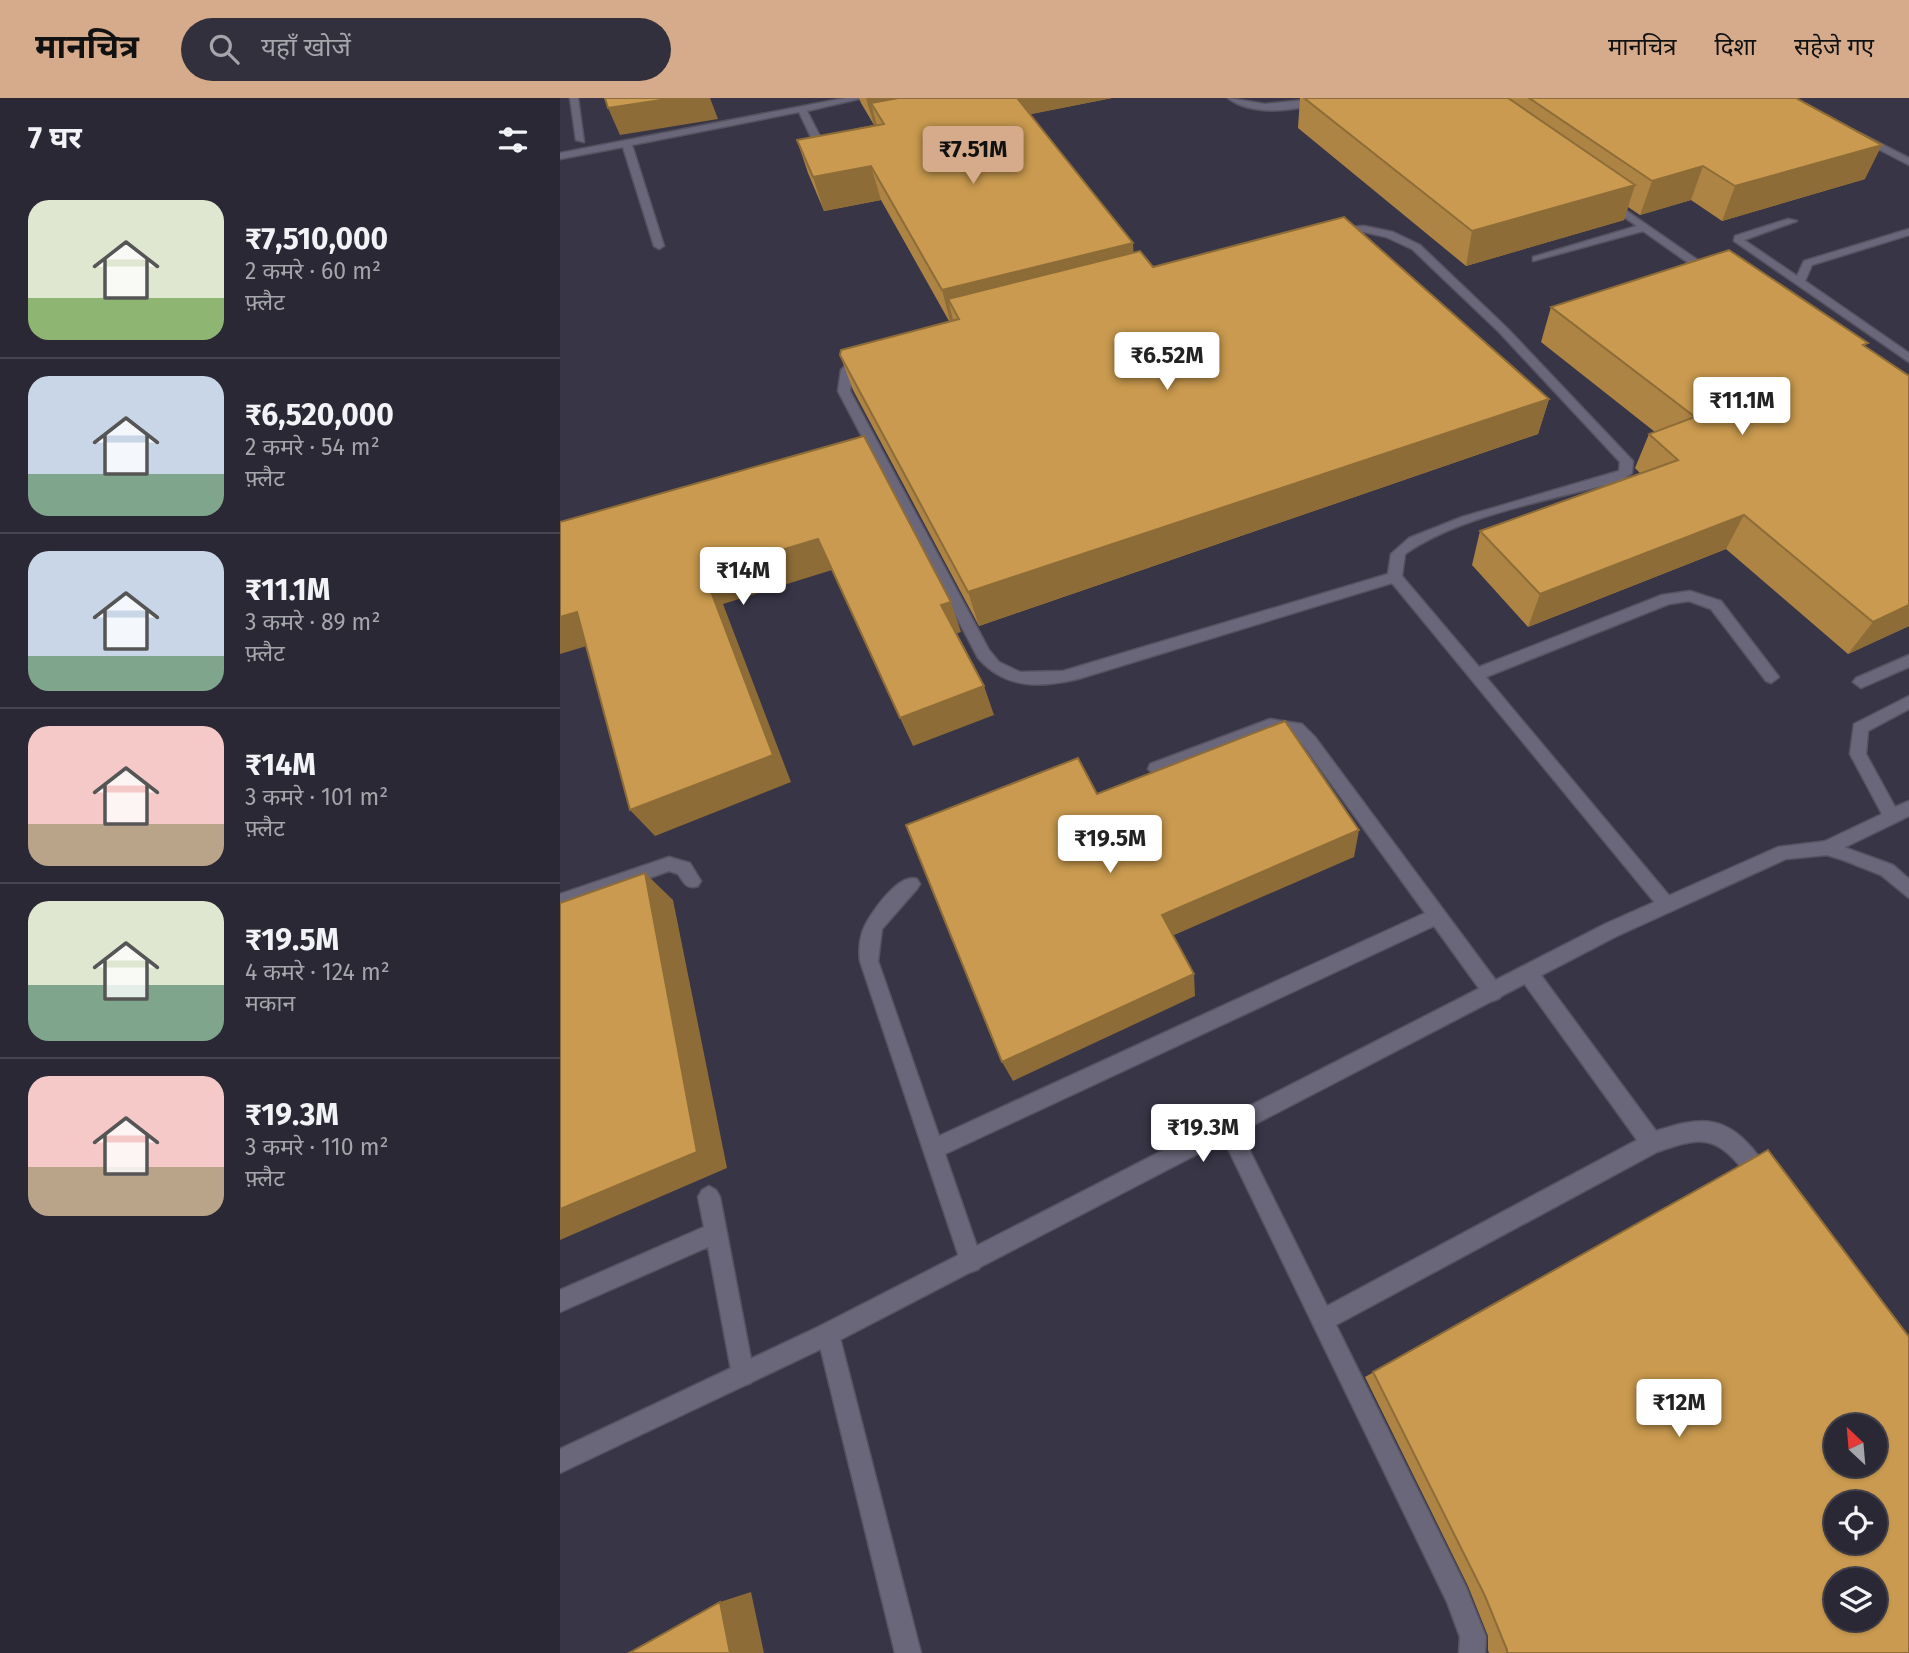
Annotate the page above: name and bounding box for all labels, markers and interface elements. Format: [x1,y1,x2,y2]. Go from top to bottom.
search box [181,18,671,81]
text: मानचित्र [35,27,139,67]
icon: search [205,30,243,68]
text: यहाँ खोजें [261,32,351,63]
text: मानचित्र [1608,33,1677,61]
text: दिशा [1715,33,1756,61]
text: सहेजे गए [1794,33,1874,61]
text: 7 घर [28,120,82,156]
icon: filters [494,121,532,159]
pin: ₹7.51M [916,126,1030,186]
text: ₹7.51M [939,135,1007,163]
text: ₹7,510,000 [245,221,388,257]
icon: home [84,228,168,312]
text: 2 कमरे · 60 m² [245,257,381,285]
text: फ़्लैट [245,288,285,316]
pin: ₹6.52M [1110,332,1224,392]
text: ₹6.52M [1130,341,1204,369]
pin: ₹11.1M [1685,378,1799,437]
text: ₹11.1M [1709,386,1775,414]
text: ₹6,520,000 [245,397,394,433]
icon: home [84,404,168,488]
text: 2 कमरे · 54 m² [245,433,380,461]
text: फ़्लैट [245,464,285,492]
pin: ₹14M [702,547,784,607]
text: ₹14M [716,556,770,584]
text: ₹11.1M [245,572,330,608]
icon: home [84,579,168,663]
text: 3 कमरे · 89 m² [245,608,380,636]
text: फ़्लैट [245,639,285,667]
text: ₹14M [245,747,316,783]
icon: home [84,754,168,838]
text: 3 कमरे · 101 m² [245,783,388,811]
text: फ़्लैट [245,814,285,842]
pin: ₹19.5M [1053,816,1167,875]
text: ₹19.5M [1074,824,1146,852]
text: ₹19.5M [245,922,339,958]
icon: home [84,929,168,1013]
text: 4 कमरे · 124 m² [245,958,390,986]
text: मकान [245,989,295,1017]
text: ₹19.3M [245,1097,339,1133]
icon: home [84,1104,168,1188]
pin: ₹19.3M [1146,1104,1260,1164]
text: ₹19.3M [1167,1113,1239,1141]
text: 3 कमरे · 110 m² [245,1133,388,1161]
text: फ़्लैट [245,1164,285,1192]
pin: ₹12M [1638,1380,1720,1439]
text: ₹12M [1652,1388,1706,1416]
north arrow [1824,1414,1886,1477]
map controls [1824,1414,1887,1631]
button: locate [1824,1491,1887,1554]
button: layers [1824,1568,1887,1631]

